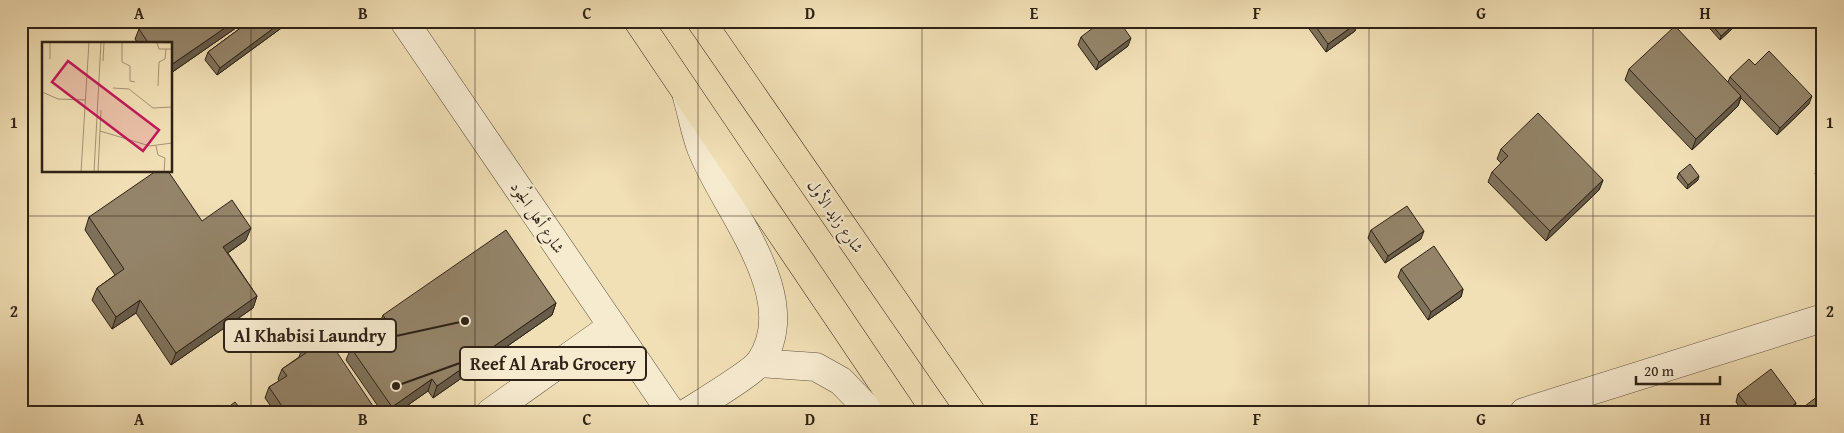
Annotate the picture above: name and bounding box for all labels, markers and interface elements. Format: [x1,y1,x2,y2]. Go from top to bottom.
text: A [134,1,145,25]
text: B [358,1,368,25]
text: C [582,1,592,25]
text: D [805,1,815,25]
text: E [1030,1,1039,25]
text: F [1253,1,1261,25]
text: G [1476,1,1486,25]
text: H [1699,1,1711,25]
inset map [42,42,172,172]
text: 1 [10,110,18,134]
text: 1 [1826,110,1834,134]
street label: شارع زايد الأول [800,174,870,259]
street label: شارع أهل الجُود [503,176,572,259]
text: 2 [10,299,18,323]
text: 2 [1826,299,1834,323]
callout: Al Khabisi Laundry [224,319,396,352]
text: Al Khabisi Laundry [234,322,387,349]
callout: Reef Al Arab Grocery [460,347,646,380]
text: Reef Al Arab Grocery [470,350,637,377]
scale bar [1636,353,1720,385]
text: 20 m [1644,360,1675,381]
text: A [134,407,145,431]
text: B [358,407,368,431]
text: C [582,407,592,431]
text: D [805,407,815,431]
text: E [1030,407,1039,431]
text: F [1253,407,1261,431]
text: G [1476,407,1486,431]
text: H [1699,407,1711,431]

